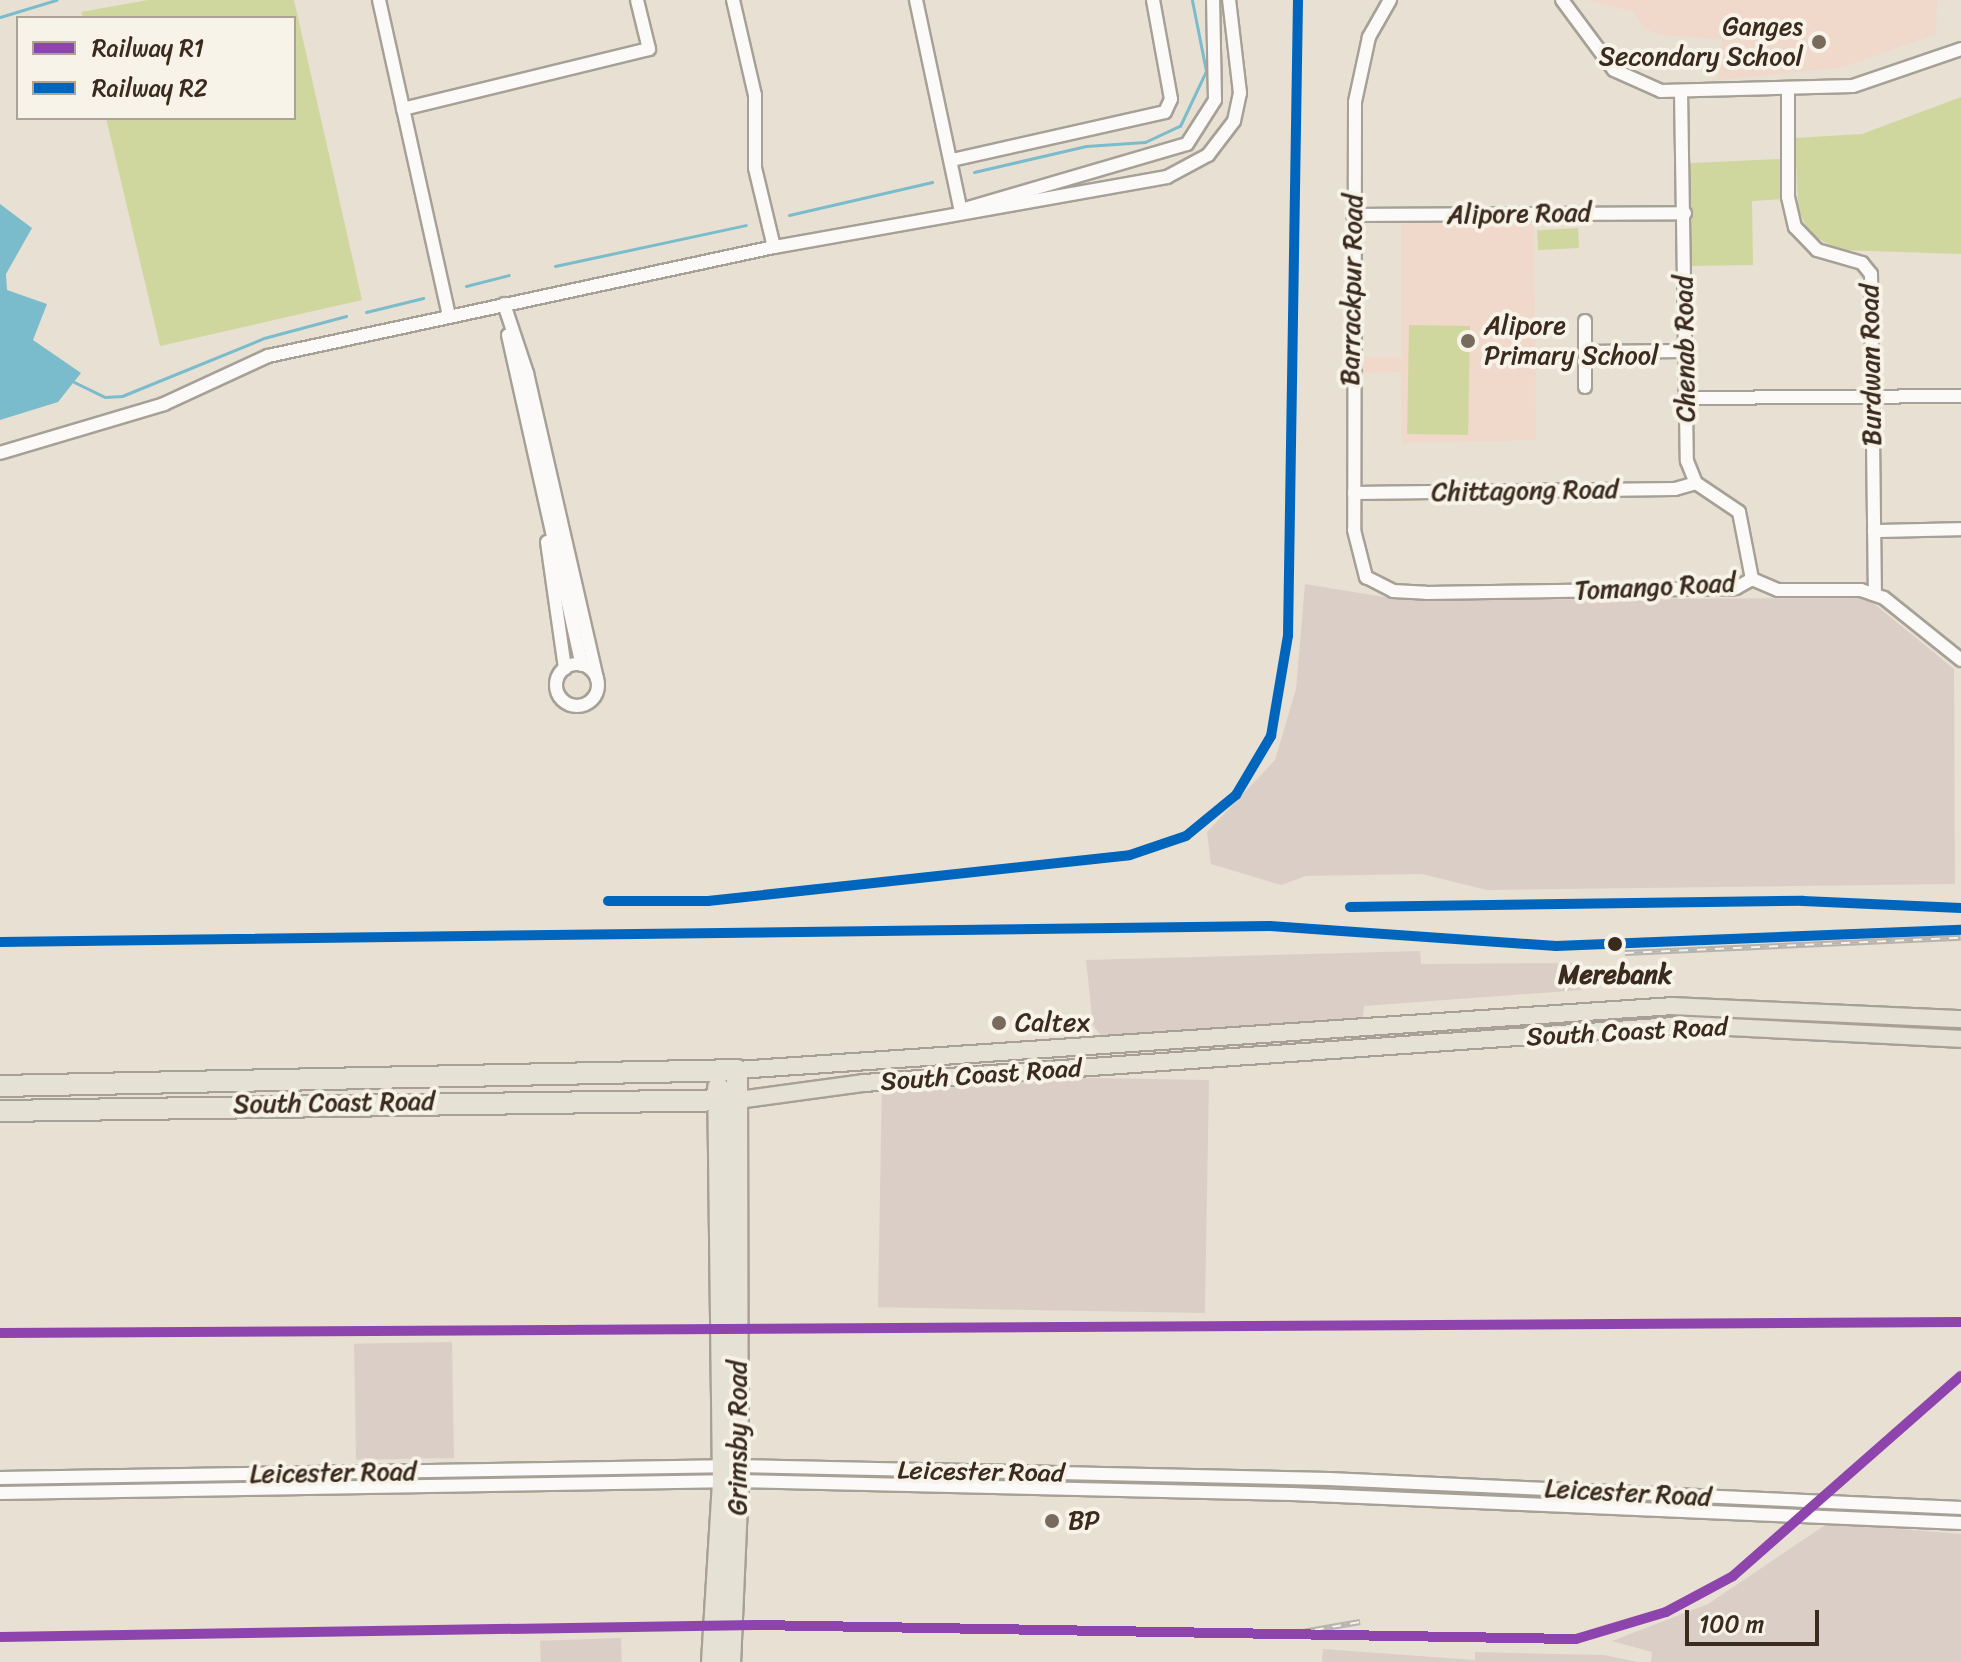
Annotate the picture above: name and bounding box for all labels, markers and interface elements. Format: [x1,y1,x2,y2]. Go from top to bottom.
place label: Ganges Secondary School [1599,11,1803,72]
legend [16,16,296,120]
text: Railway R1 [92,27,204,69]
marker: Ganges Secondary School [1810,33,1828,51]
text: Railway R2 [92,67,208,109]
street label: Barrackpur Road [1335,194,1369,386]
street label: Alipore Road [1447,197,1591,231]
street label: Chenab Road [1668,275,1702,423]
street label: Burdwan Road [1854,284,1888,446]
place label: Alipore Primary School [1484,310,1658,372]
marker: Alipore Primary School [1459,332,1477,350]
street label: Chittagong Road [1431,474,1619,508]
street label: Tomango Road [1574,567,1736,607]
marker: Merebank [1603,932,1627,956]
place label: Merebank [1558,959,1672,991]
place label: Caltex [1015,1007,1090,1039]
street label: South Coast Road [1525,1011,1729,1053]
marker: Caltex [990,1014,1008,1032]
street label: South Coast Road [878,1052,1084,1098]
street label: South Coast Road [232,1086,436,1120]
street label: Grimsby Road [722,1361,754,1515]
street label: Leicester Road [897,1455,1065,1489]
street label: Leicester Road [249,1456,417,1490]
street label: Leicester Road [1544,1473,1712,1513]
place label: BP [1068,1505,1100,1537]
marker: BP [1043,1512,1061,1530]
scale bar [1689,1594,1823,1644]
text: 100 m [1699,1603,1764,1645]

